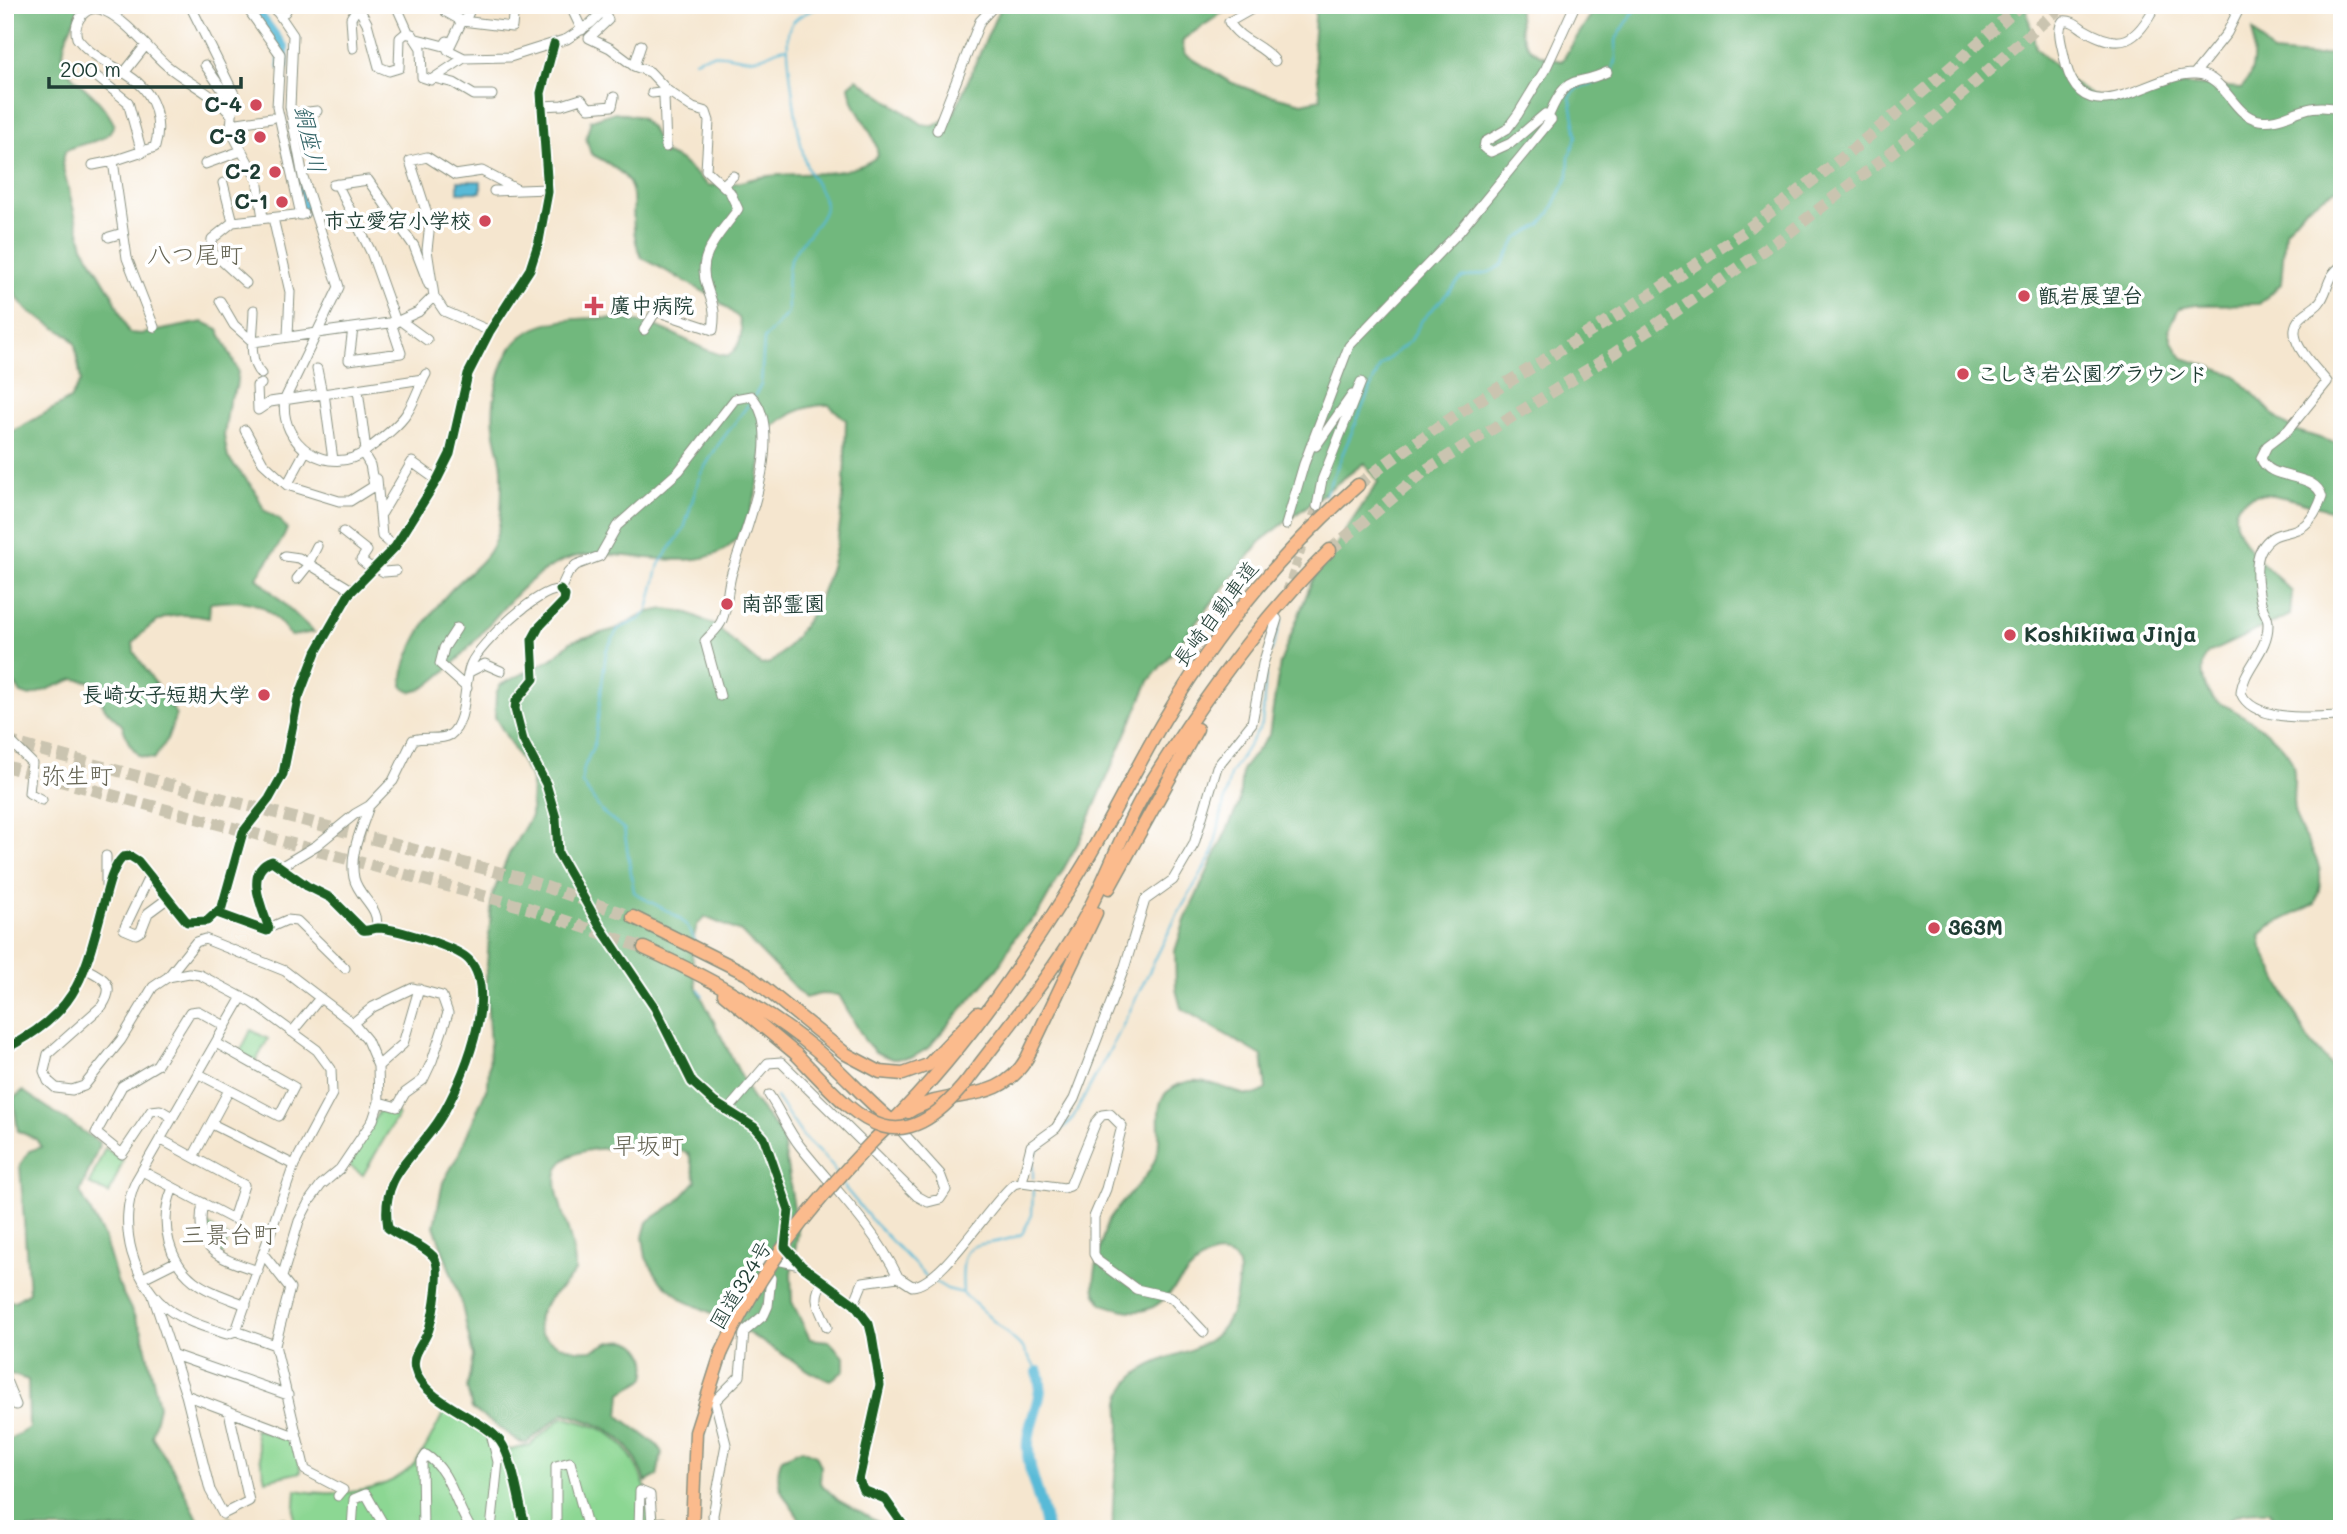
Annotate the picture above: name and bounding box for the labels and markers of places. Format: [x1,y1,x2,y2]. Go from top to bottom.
place label: C-4 [204,90,242,117]
marker: C-4 [248,97,264,113]
place label: C-3 [209,122,246,149]
marker: C-3 [252,129,268,145]
place label: C-2 [225,157,261,184]
marker: C-2 [267,164,283,180]
place label: C-1 [234,187,268,214]
marker: C-1 [274,194,290,210]
place label: 市立愛宕小学校 [324,206,471,233]
marker: 市立愛宕小学校 [477,213,493,229]
place label: 甑岩展望台 [2038,281,2143,308]
marker: 甑岩展望台 [2016,288,2032,304]
place label: 廣中病院 [610,291,694,318]
marker: 廣中病院 [584,296,604,316]
place label: こしき岩公園グラウンド [1977,359,2208,386]
marker: こしき岩公園グラウンド [1955,366,1971,382]
place label: 南部霊園 [741,589,825,616]
marker: 南部霊園 [719,596,735,612]
place label: Koshikiiwa Jinja [2024,620,2196,647]
marker: Koshikiiwa Jinja [2002,627,2018,643]
place label: 長崎女子短期大学 [82,680,250,707]
marker: 長崎女子短期大学 [256,687,272,703]
place label: 363M [1948,913,2003,940]
marker: 363M [1926,920,1942,936]

